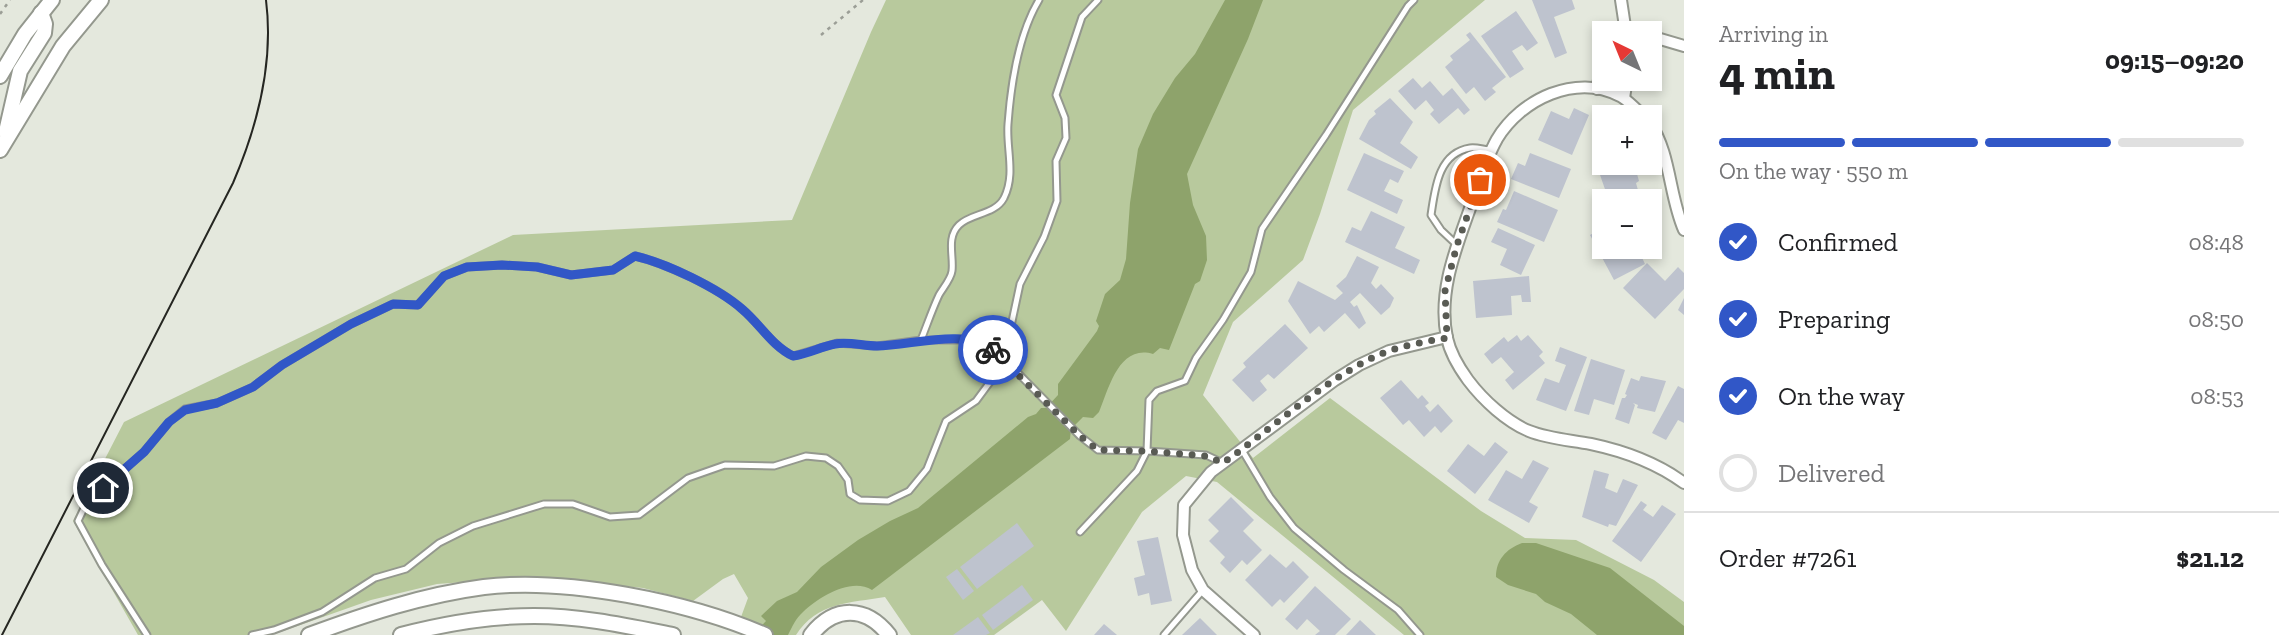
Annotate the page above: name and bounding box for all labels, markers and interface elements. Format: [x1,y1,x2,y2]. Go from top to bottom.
text: Arriving in [1719,20,1828,48]
north arrow [1592,21,1662,91]
map controls [1592,21,1662,259]
text: 09:15–09:20 [2105,44,2244,76]
text: 4 min [1719,46,1835,101]
button: + [1592,105,1662,175]
pin [1450,150,1510,210]
text: On the way · 550 m [1719,157,1908,185]
icon: bag [1461,161,1499,199]
button: − [1592,189,1662,259]
icon: check [1719,223,1757,261]
text: Confirmed [1778,226,1898,258]
text: 08:48 [2188,228,2244,256]
icon: check [1719,300,1757,338]
text: Preparing [1778,303,1890,335]
text: 08:50 [2188,305,2244,333]
courier [958,315,1028,385]
icon: bike [974,331,1012,369]
icon: check [1719,377,1757,415]
text: On the way [1778,380,1905,412]
text: 08:53 [2190,382,2244,410]
text: Delivered [1778,457,1885,489]
pin [73,458,133,518]
icon: home [84,469,122,507]
text: Order #7261 [1719,542,1857,574]
text: $21.12 [2176,542,2244,574]

